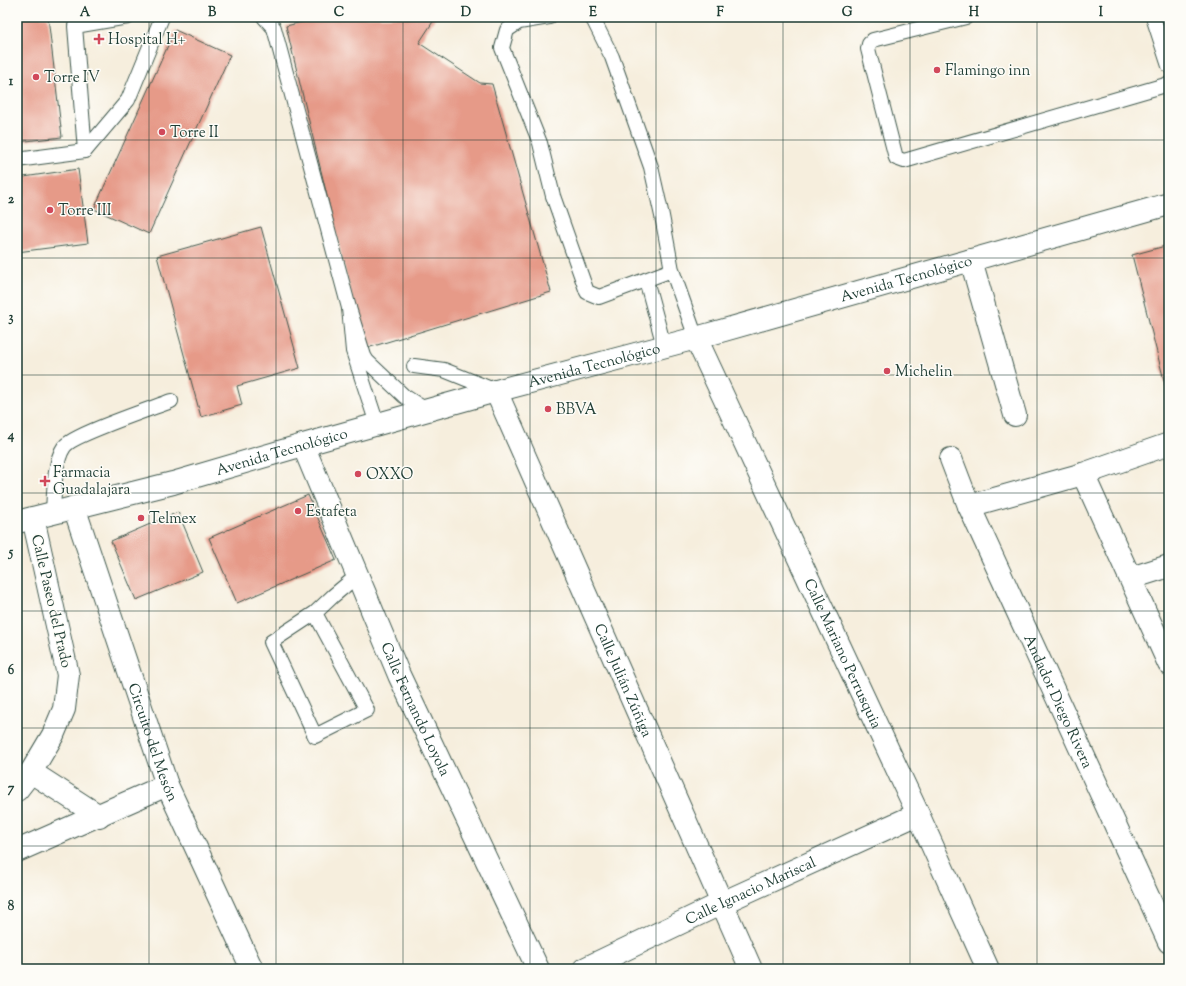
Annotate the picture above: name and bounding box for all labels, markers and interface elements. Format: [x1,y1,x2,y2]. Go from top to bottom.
text: A [80,4,91,22]
text: B [208,4,217,22]
text: C [334,4,344,22]
text: D [461,4,471,22]
text: E [589,4,597,22]
text: F [716,4,724,22]
text: G [842,4,853,22]
text: H [969,4,980,22]
text: I [1099,4,1104,22]
place label: Hospital H+ [108,30,186,51]
marker: Hospital H+ [93,33,105,45]
place label: Flamingo inn [945,61,1031,82]
marker: Flamingo inn [932,65,942,75]
place label: Torre IV [44,68,100,89]
marker: Torre IV [31,72,41,82]
text: 1 [9,73,14,91]
place label: Torre II [170,123,219,144]
marker: Torre II [157,127,167,137]
text: 2 [8,191,15,209]
place label: Torre III [58,201,112,222]
marker: Torre III [45,205,55,215]
street label: Avenida Tecnológico [838,251,975,309]
text: 3 [8,309,14,327]
street label: Avenida Tecnológico [526,339,663,394]
place label: Michelin [895,362,953,383]
marker: Michelin [882,366,892,376]
place label: BBVA [556,400,597,421]
marker: BBVA [543,404,553,414]
street label: Avenida Tecnológico [214,424,350,482]
text: 4 [7,427,15,445]
place label: Farmacia Guadalajara [53,463,130,501]
place label: OXXO [366,465,413,486]
marker: OXXO [353,469,363,479]
marker: Farmacia Guadalajara [40,476,50,486]
place label: Estafeta [306,502,357,523]
marker: Estafeta [293,506,303,516]
place label: Telmex [149,509,197,530]
marker: Telmex [136,513,146,523]
street label: Calle Paseo del Prado [25,533,76,670]
text: 5 [8,544,14,562]
street label: Calle Mariano Perrusquia [798,576,886,733]
street label: Calle Julián Zúñiga [588,621,656,741]
street label: Andador Diego Rivera [1017,631,1097,772]
street label: Calle Fernando Loyola [374,639,454,780]
text: 6 [8,662,15,680]
street label: Circuito del Mesón [122,680,182,805]
text: 7 [8,780,15,798]
street label: Calle Ignacio Mariscal [682,853,820,931]
text: 8 [8,898,15,916]

